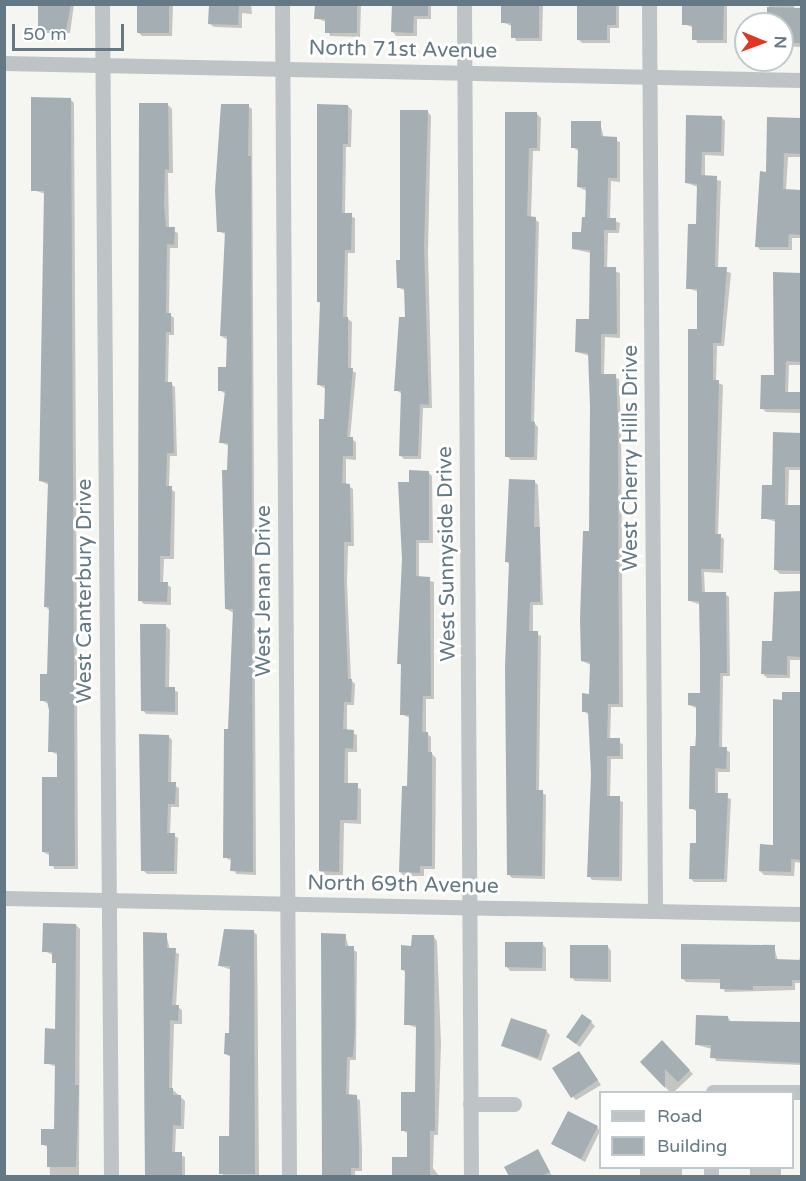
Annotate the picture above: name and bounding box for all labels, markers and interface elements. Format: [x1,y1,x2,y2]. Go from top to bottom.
scale bar [15,12,128,50]
north arrow [734,12,794,72]
text: 50 m [23,23,67,45]
street label: North 71st Avenue [308,36,498,64]
text: N [770,36,790,49]
street label: West Cherry Hills Drive [618,345,644,571]
street label: West Sunnyside Drive [433,446,461,662]
street label: West Canterbury Drive [72,479,98,703]
street label: West Jenan Drive [251,505,277,677]
street label: North 69th Avenue [307,871,499,899]
legend [599,1091,794,1169]
text: Road [657,1105,702,1127]
text: Building [657,1135,727,1157]

